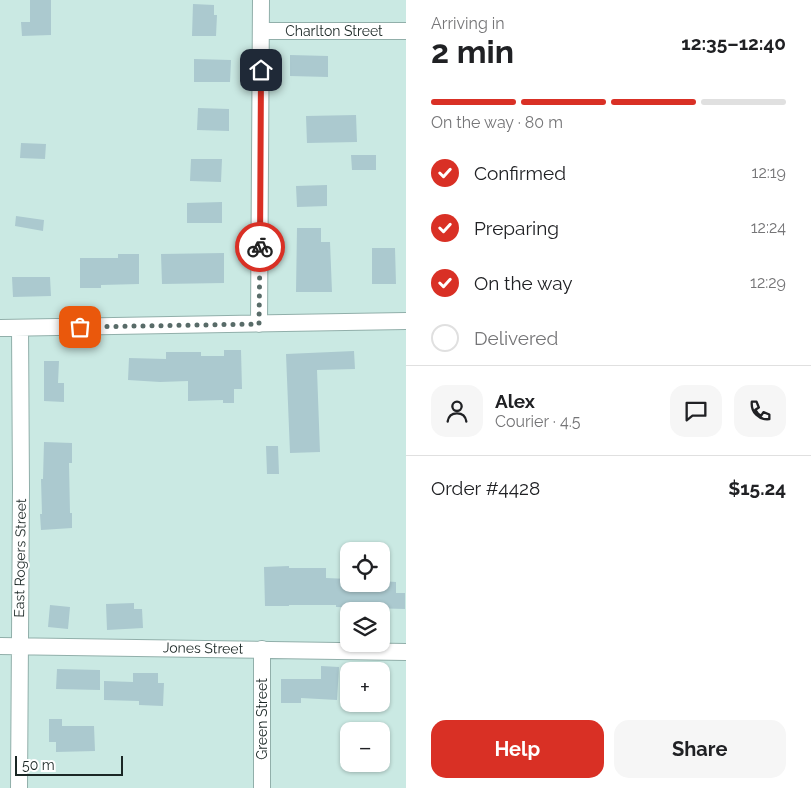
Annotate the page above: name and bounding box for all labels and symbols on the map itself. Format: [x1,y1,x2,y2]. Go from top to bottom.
street label: Charlton Street [285,23,383,39]
pin [240,49,282,91]
courier [235,222,285,272]
pin [59,306,101,348]
street label: East Rogers Street [11,498,29,618]
street label: Jones Street [163,639,244,657]
street label: Green Street [254,678,270,760]
scale bar [15,753,122,776]

